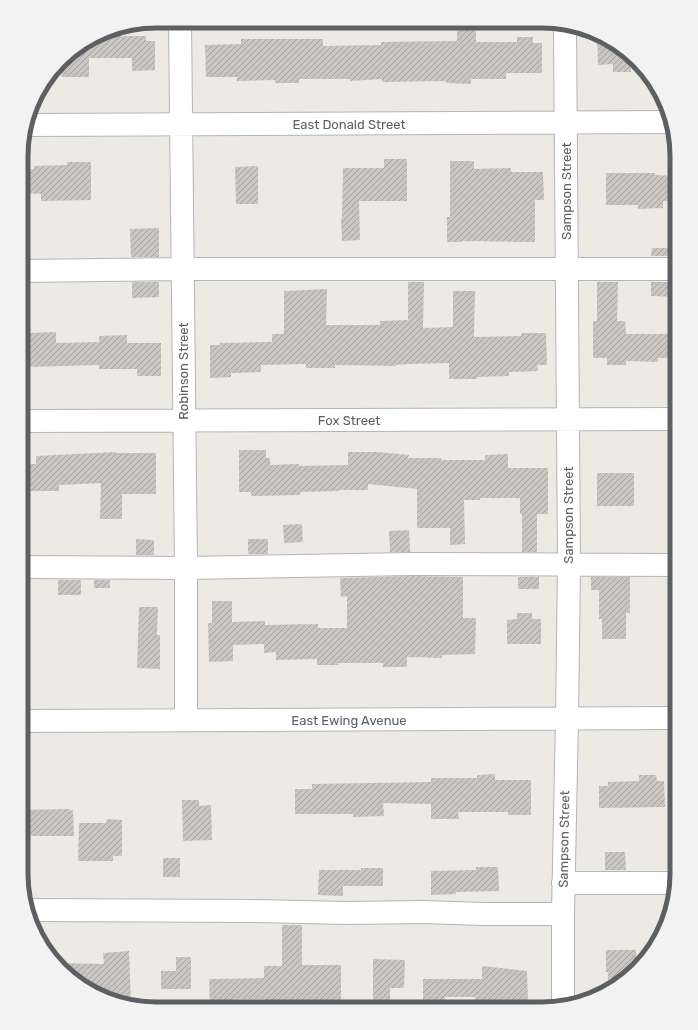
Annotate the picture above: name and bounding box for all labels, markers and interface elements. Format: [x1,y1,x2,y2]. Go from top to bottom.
street label: East Donald Street [292,117,406,132]
street label: Sampson Street [559,142,574,240]
street label: Robinson Street [176,322,191,420]
street label: Fox Street [318,413,380,428]
street label: Sampson Street [561,466,576,564]
street label: East Ewing Avenue [291,713,407,729]
street label: Sampson Street [556,790,572,888]

